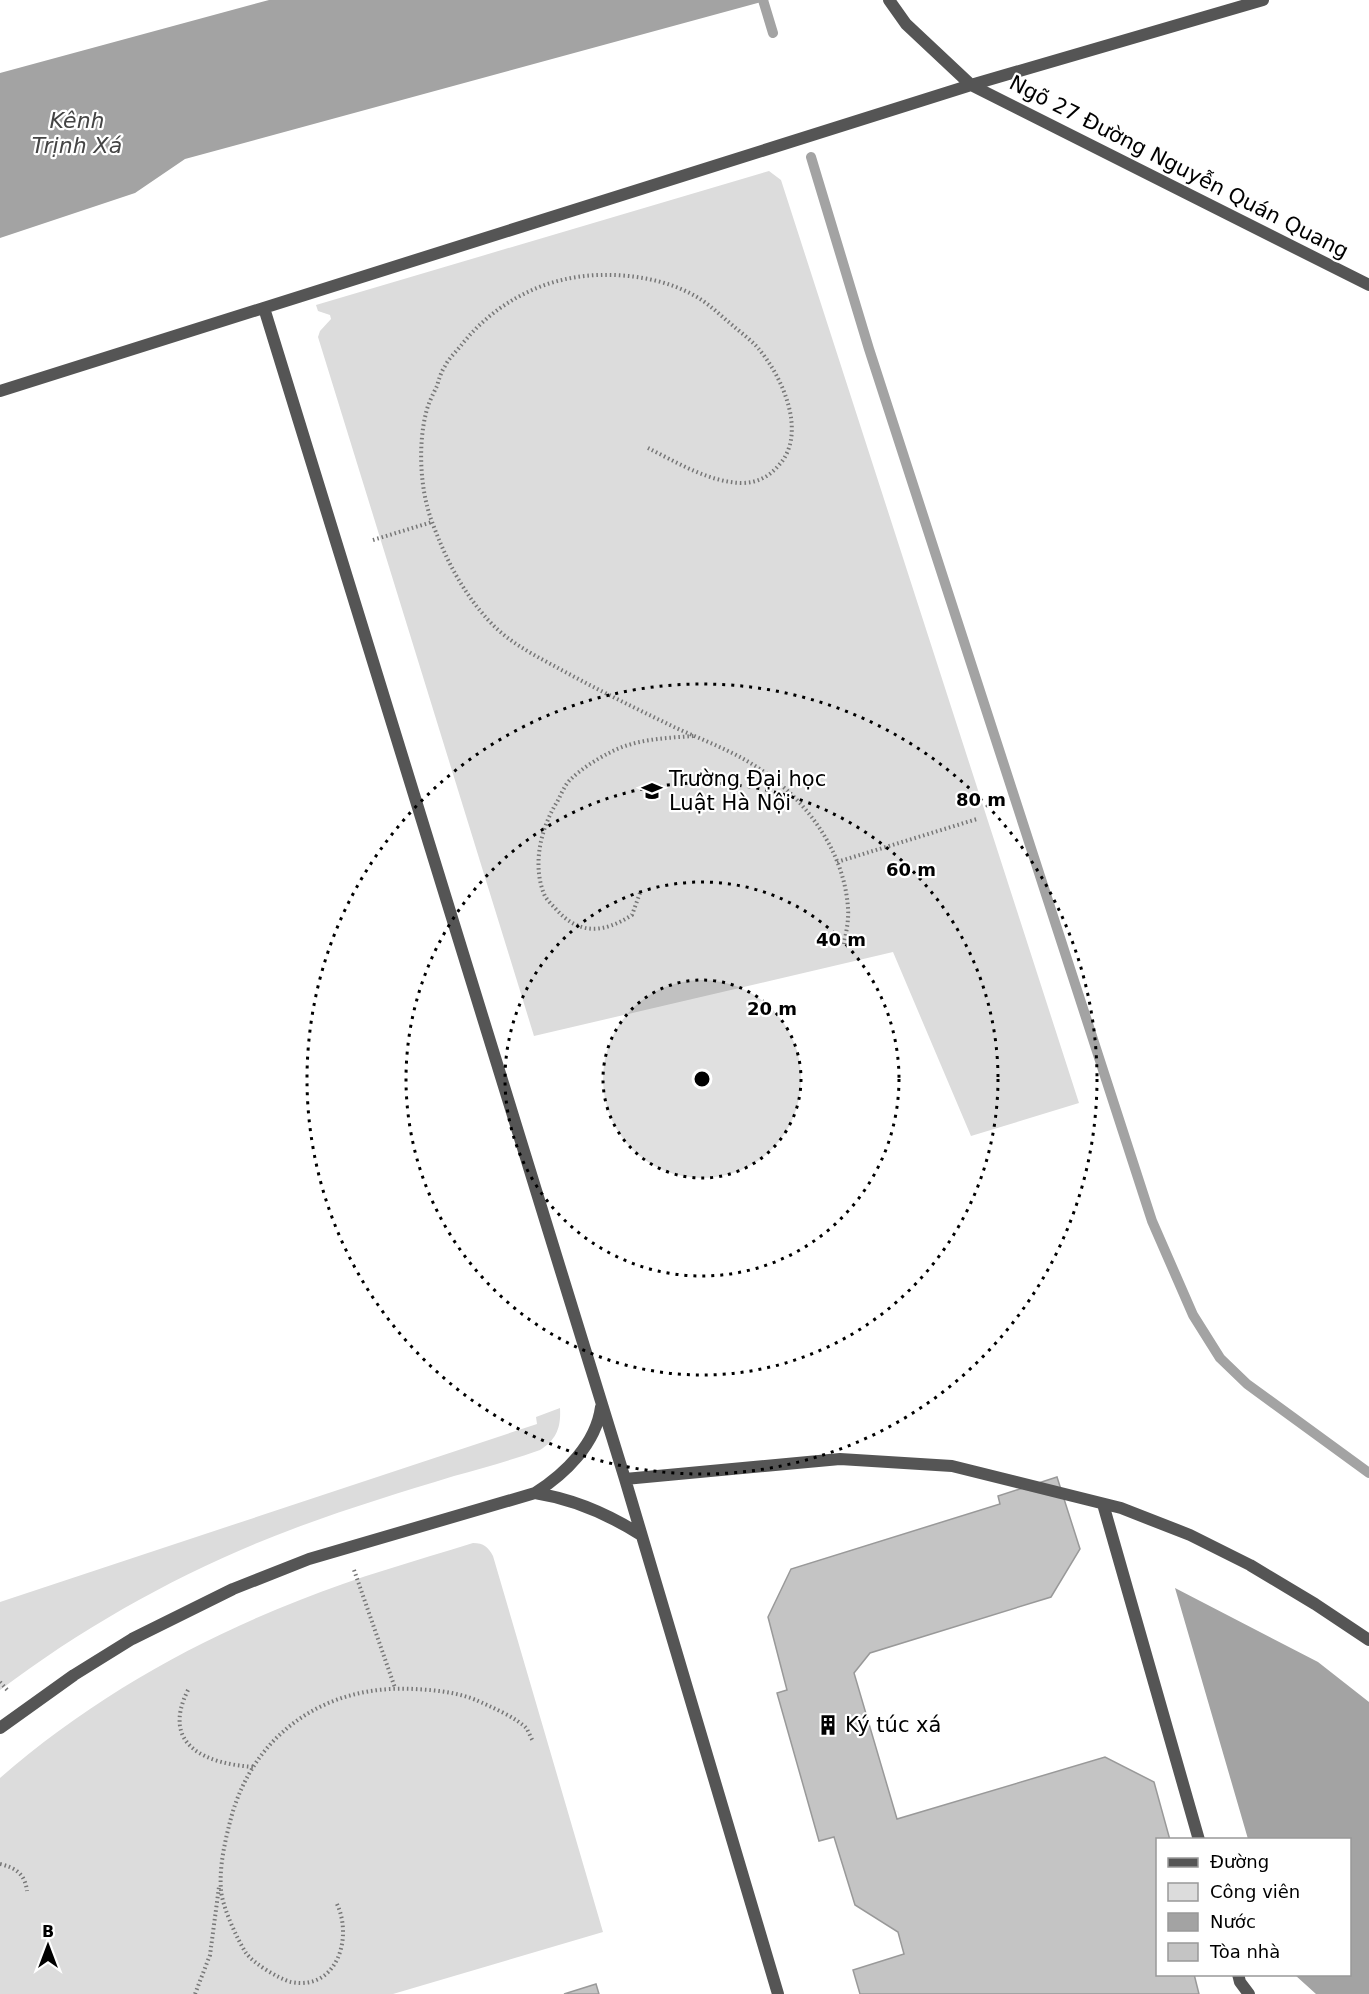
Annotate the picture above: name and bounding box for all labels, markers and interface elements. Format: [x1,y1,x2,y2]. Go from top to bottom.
street label: Ngõ 27 Đường Nguyễn Quán Quang [1005,70,1353,263]
water label: Kênh Trịnh Xá [32,108,122,158]
place label: Trường Đại học Luật Hà Nội [668,767,826,815]
school or university icon: Trường Đại học Luật Hà Nội [640,779,664,803]
text: 80 m [956,789,1006,810]
text: 60 m [886,859,936,880]
text: 40 m [816,929,866,950]
text: 20 m [747,998,797,1019]
centre of rings [692,1069,712,1089]
building icon: Ký túc xá [816,1713,840,1737]
place label: Ký túc xá [845,1713,941,1737]
legend [1156,1838,1351,1976]
text: Đường [1210,1851,1269,1872]
text: Công viên [1210,1881,1300,1902]
text: Nước [1210,1911,1256,1932]
north arrow [18,1916,78,1976]
text: B [42,1922,54,1941]
text: Tòa nhà [1209,1941,1280,1962]

